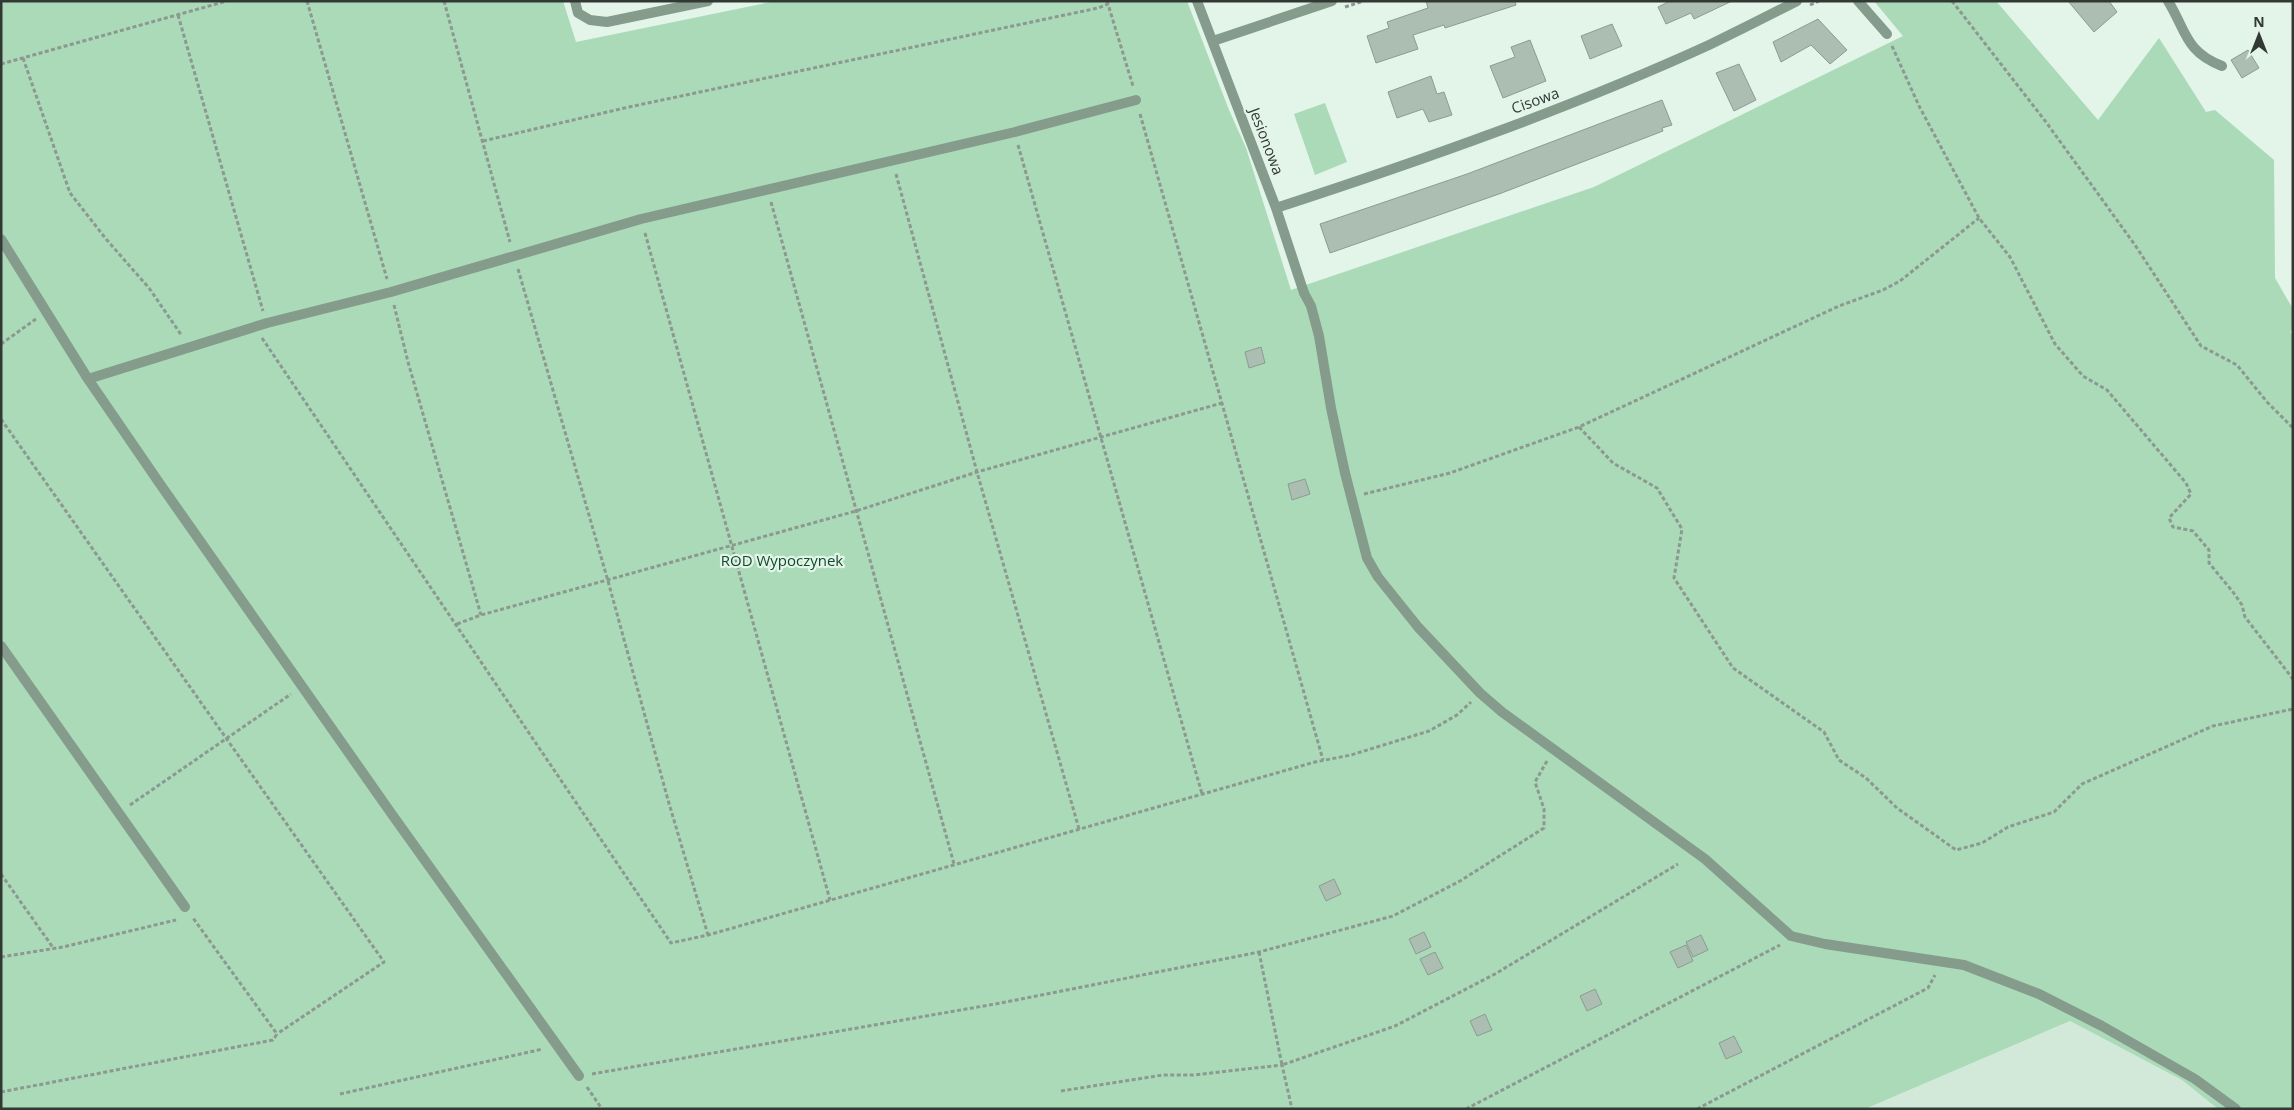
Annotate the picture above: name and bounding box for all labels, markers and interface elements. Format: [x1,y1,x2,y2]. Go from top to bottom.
north arrow [2234,10,2284,60]
text: N [2253,12,2265,31]
street label: Cisowa [1508,82,1562,118]
street label: Jesionowa [1244,103,1289,178]
park label: ROD Wypoczynek [721,550,843,570]

